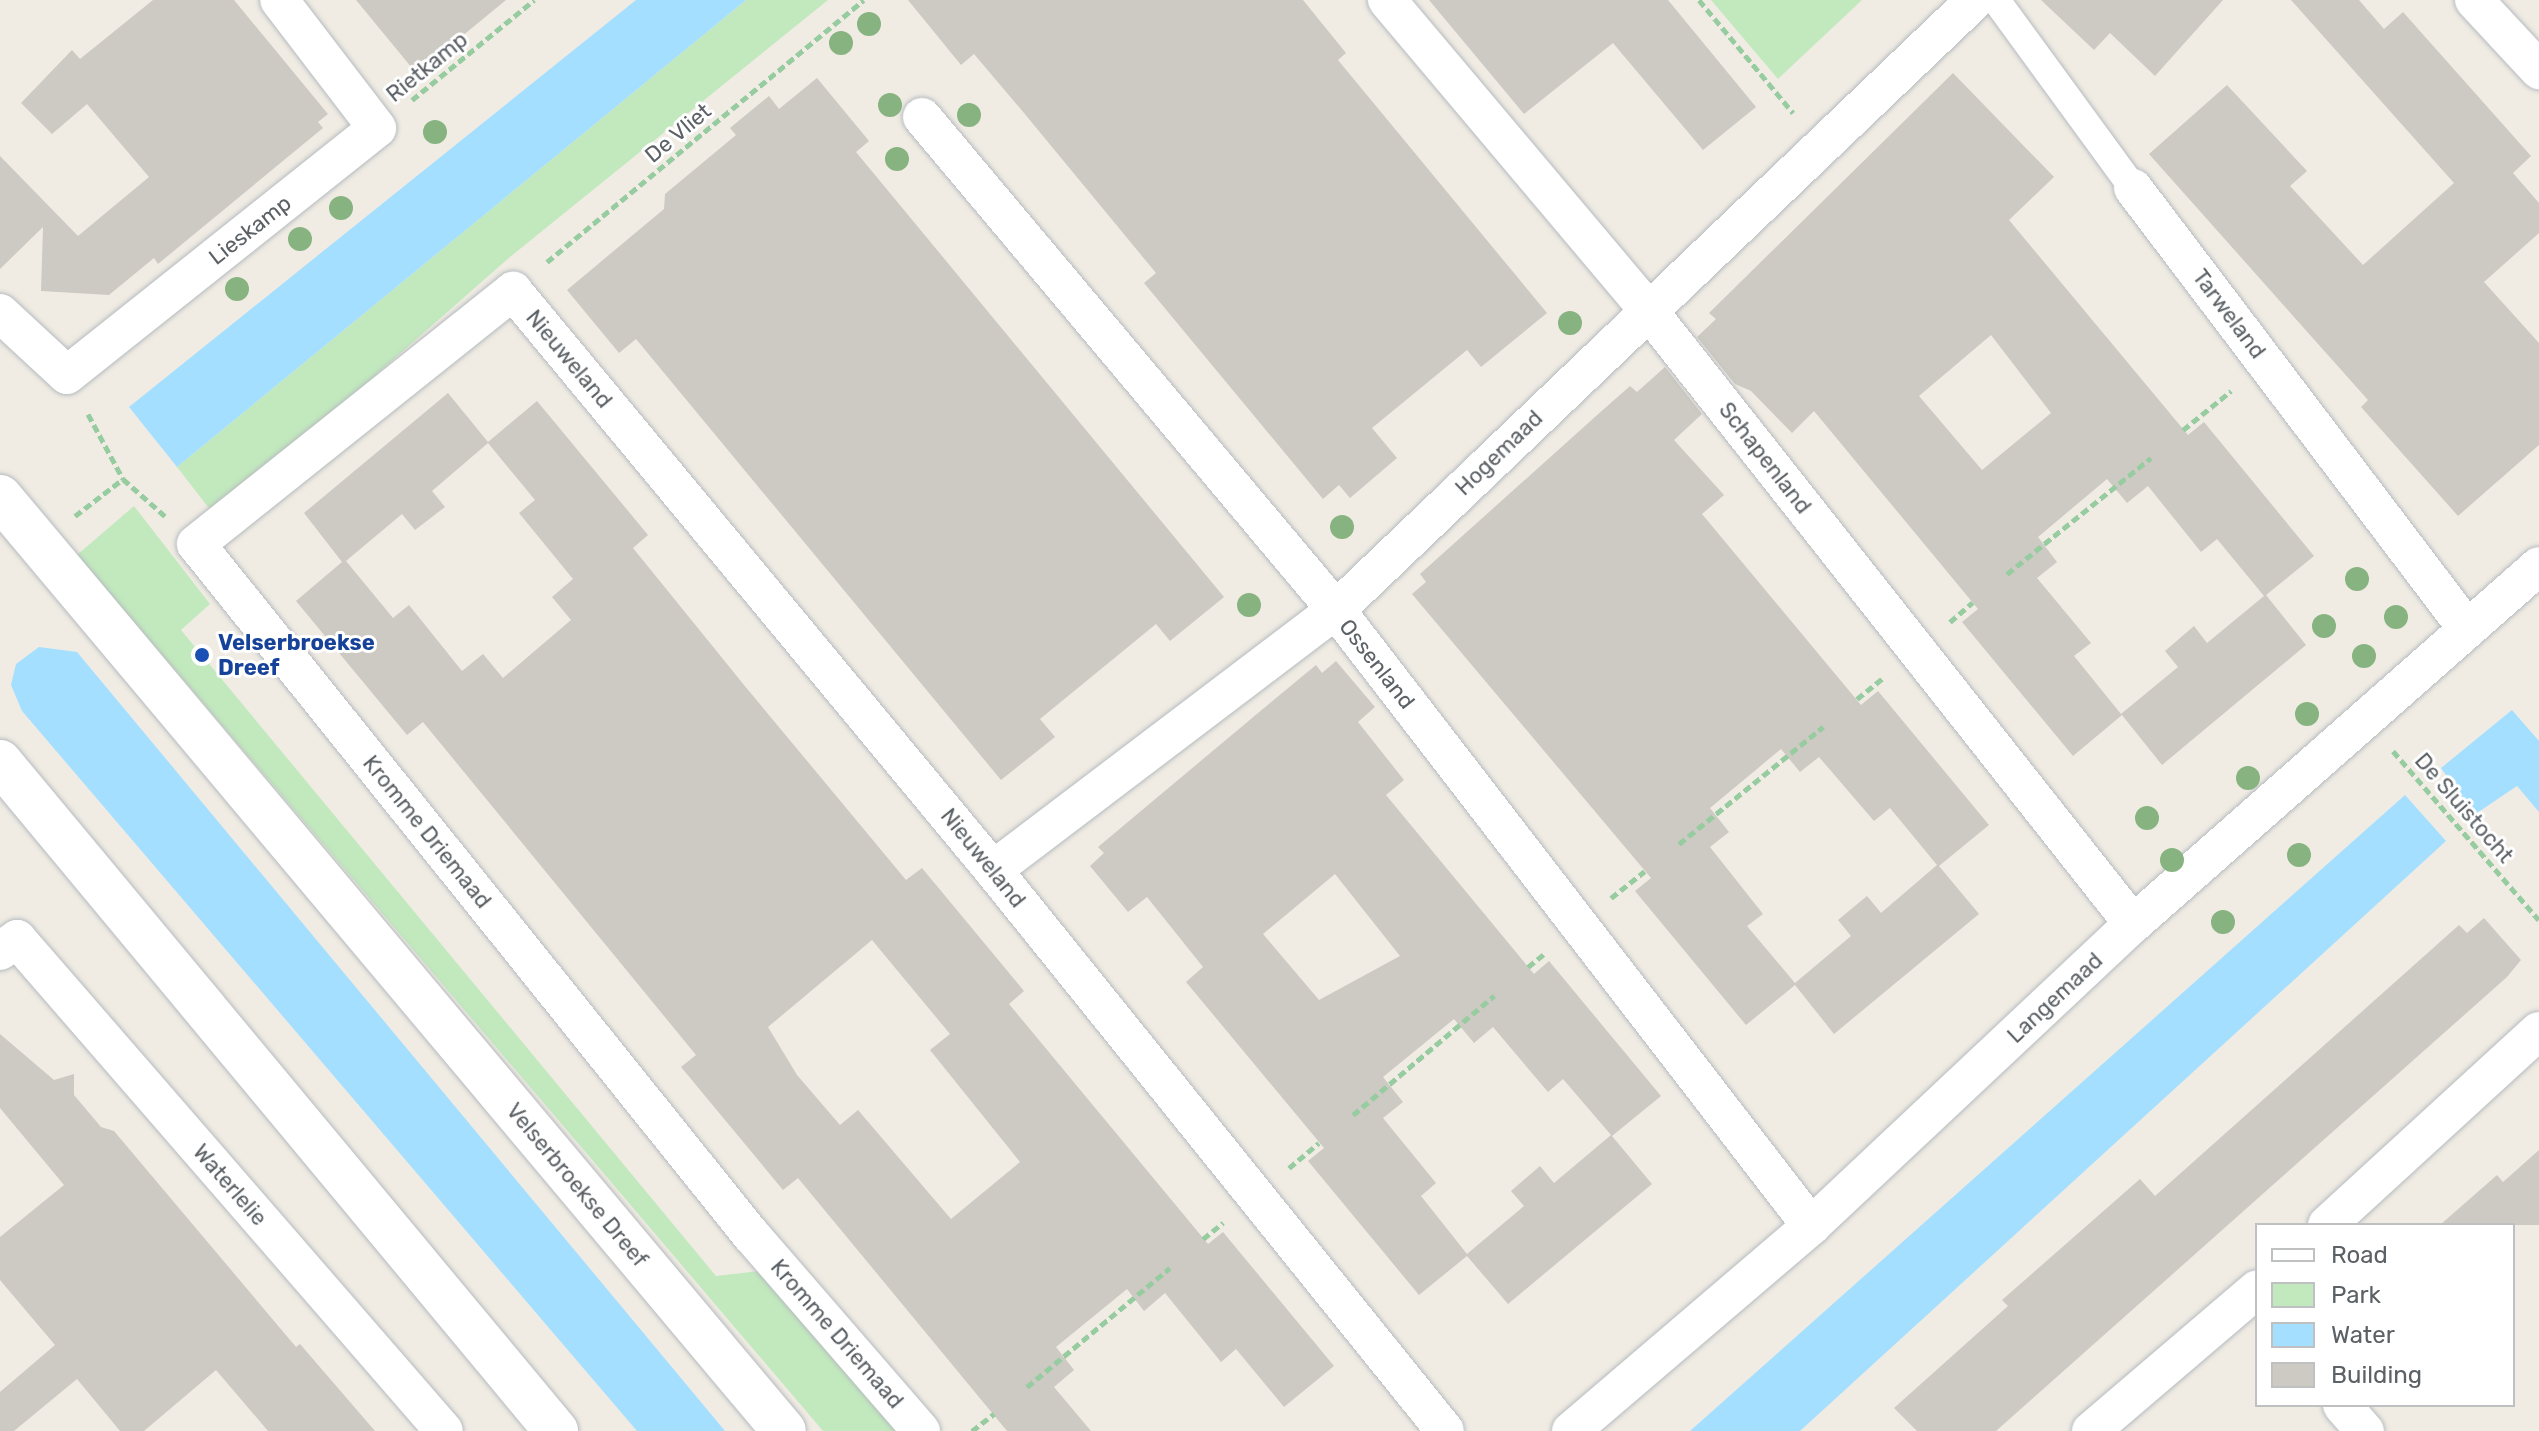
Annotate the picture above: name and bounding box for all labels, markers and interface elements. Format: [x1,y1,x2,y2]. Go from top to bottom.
street label: Rietkamp [381,26,473,108]
street label: De Vliet [639,98,717,168]
street label: Lieskamp [204,190,296,270]
street label: Tarweland [2187,264,2271,364]
street label: Nieuweland [520,305,618,413]
street label: Schapenland [1713,397,1817,519]
street label: Hogemaad [1450,405,1548,501]
street label: Ossenland [1334,614,1420,714]
place label: Velserbroekse Dreef [218,629,375,680]
marker: Velserbroekse Dreef [193,646,211,664]
street label: De Sluistocht [2409,748,2519,868]
street label: Kromme Driemaad [357,750,497,914]
street label: Nieuweland [935,803,1031,913]
street label: Langemaad [2002,947,2108,1049]
street label: Velserbroekse Dreef [501,1098,653,1272]
street label: Waterlelie [188,1139,272,1231]
legend [2255,1223,2515,1407]
text: Road [2331,1241,2388,1269]
street label: Kromme Driemaad [765,1254,909,1414]
text: Park [2331,1281,2381,1309]
text: Water [2331,1321,2395,1349]
text: Building [2331,1361,2422,1389]

